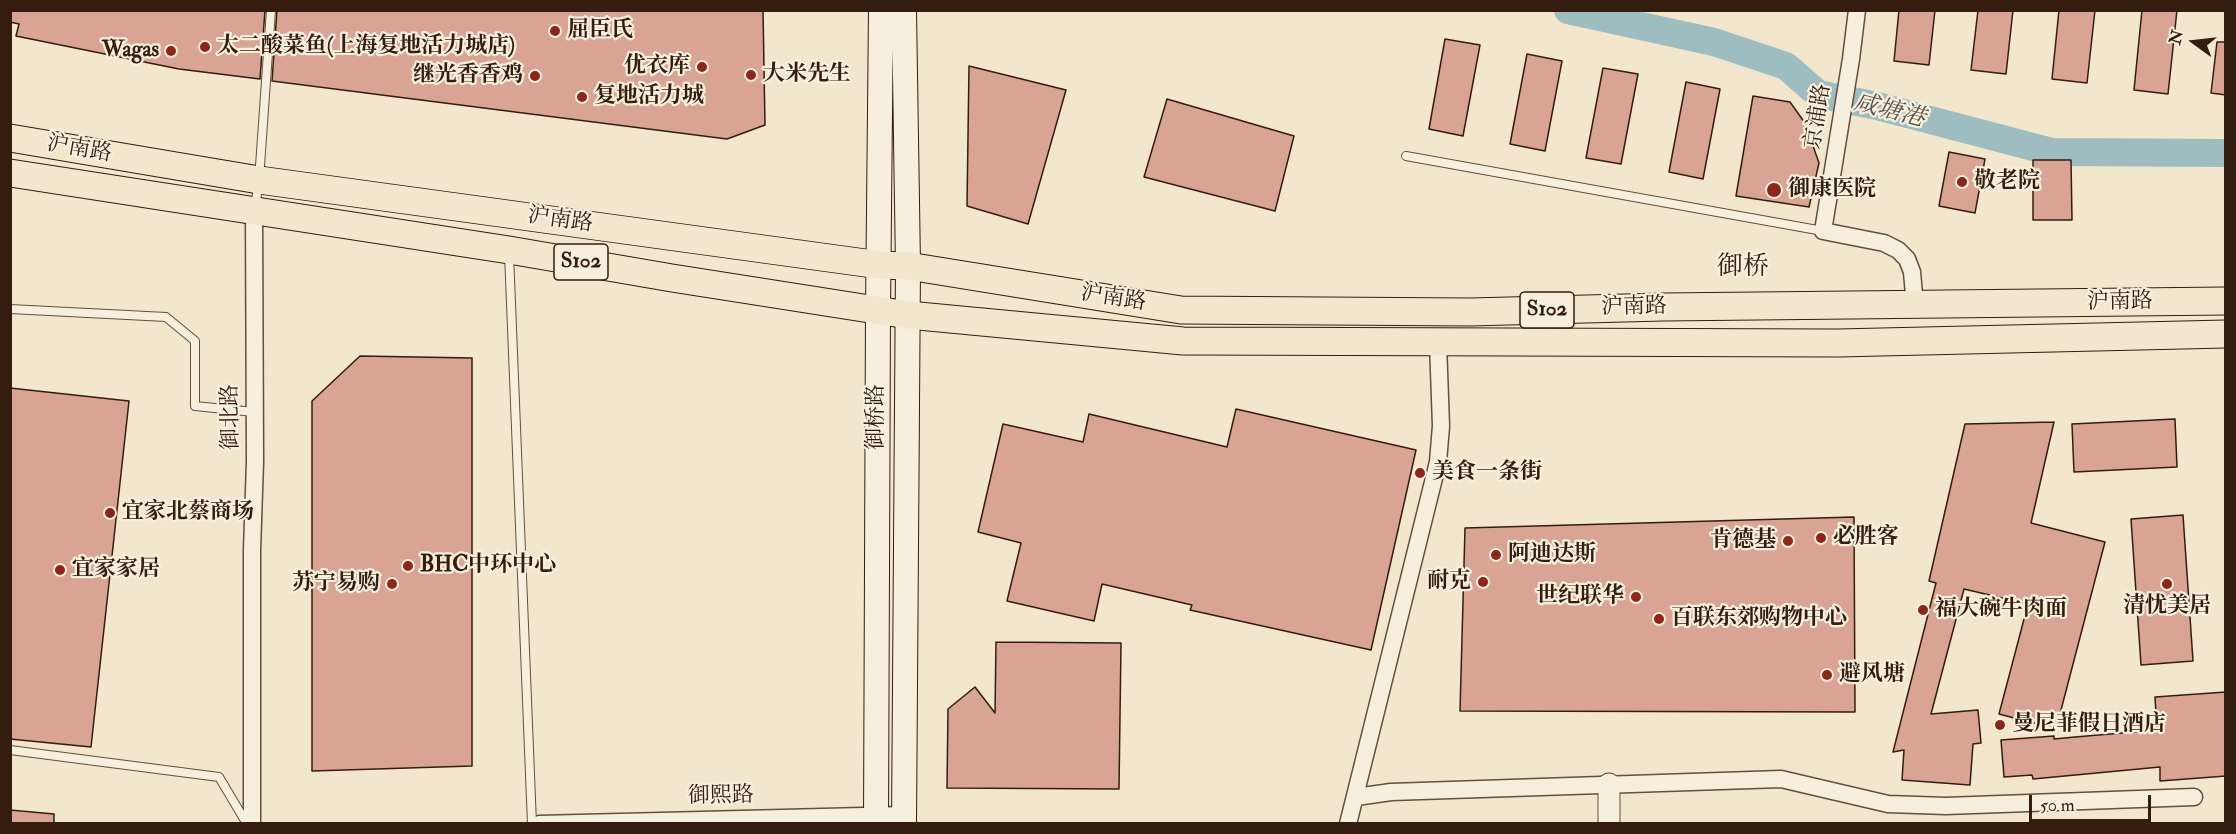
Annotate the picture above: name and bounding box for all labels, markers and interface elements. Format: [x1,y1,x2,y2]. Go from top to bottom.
north arrow [2164,12,2224,72]
place label: 屈臣氏 [567,18,633,44]
marker: 屈臣氏 [548,24,562,38]
text: N [2165,28,2188,47]
place label: 太二酸菜鱼(上海复地活力城店) [217,34,515,60]
place label: Wagas [102,38,159,64]
marker: 太二酸菜鱼(上海复地活力城店) [198,40,212,54]
marker: Wagas [164,44,178,58]
place label: 优衣库 [624,54,690,80]
marker: 优衣库 [695,60,709,74]
place label: 大米先生 [763,62,851,88]
place label: 继光香香鸡 [413,63,523,89]
marker: 大米先生 [744,68,758,82]
marker: 继光香香鸡 [528,69,542,83]
street label: 京浦路 [1801,82,1837,152]
place label: 复地活力城 [594,84,704,110]
water label: 咸塘港 [1851,89,1927,135]
marker: 复地活力城 [575,90,589,104]
street label: 沪南路 [44,131,114,169]
place label: 敬老院 [1974,169,2040,195]
marker: 敬老院 [1955,175,1969,189]
place label: 御康医院 [1788,177,1876,203]
marker: 御康医院 [1765,181,1783,199]
street label: 沪南路 [525,203,595,239]
road number: S102 [554,244,608,280]
district label: 御桥 [1717,252,1769,284]
street label: 沪南路 [1078,281,1148,317]
street label: 沪南路 [2087,289,2153,317]
road number: S102 [1520,292,1574,328]
street label: 沪南路 [1601,294,1667,322]
street label: 御北路 [218,384,246,450]
street label: 御桥路 [864,384,890,450]
place label: 美食一条街 [1432,460,1542,486]
marker: 美食一条街 [1413,466,1427,480]
place label: 宜家北蔡商场 [122,500,254,526]
marker: 宜家北蔡商场 [103,506,117,520]
place label: 必胜客 [1833,525,1899,551]
place label: 肯德基 [1710,528,1776,554]
marker: 必胜客 [1814,531,1828,545]
marker: 肯德基 [1781,534,1795,548]
place label: 阿迪达斯 [1508,542,1596,568]
marker: 阿迪达斯 [1489,548,1503,562]
place label: BHC中环中心 [420,553,556,579]
place label: 宜家家居 [72,557,160,583]
marker: BHC中环中心 [401,559,415,573]
marker: 宜家家居 [53,563,67,577]
place label: 耐克 [1427,569,1471,595]
place label: 苏宁易购 [292,571,380,597]
marker: 耐克 [1476,575,1490,589]
marker: 苏宁易购 [385,577,399,591]
marker: 清忧美居 [2160,577,2174,591]
place label: 世纪联华 [1536,584,1624,610]
marker: 世纪联华 [1629,590,1643,604]
place label: 清忧美居 [2123,594,2211,620]
place label: 福大碗牛肉面 [1935,597,2067,623]
marker: 福大碗牛肉面 [1916,603,1930,617]
place label: 百联东郊购物中心 [1671,606,1847,632]
marker: 百联东郊购物中心 [1652,612,1666,626]
place label: 避风塘 [1839,662,1905,688]
marker: 避风塘 [1820,668,1834,682]
place label: 曼尼菲假日酒店 [2012,712,2166,738]
marker: 曼尼菲假日酒店 [1993,718,2007,732]
street label: 御熙路 [688,783,754,811]
scale bar [2032,783,2154,821]
text: 50 m [2040,794,2075,817]

